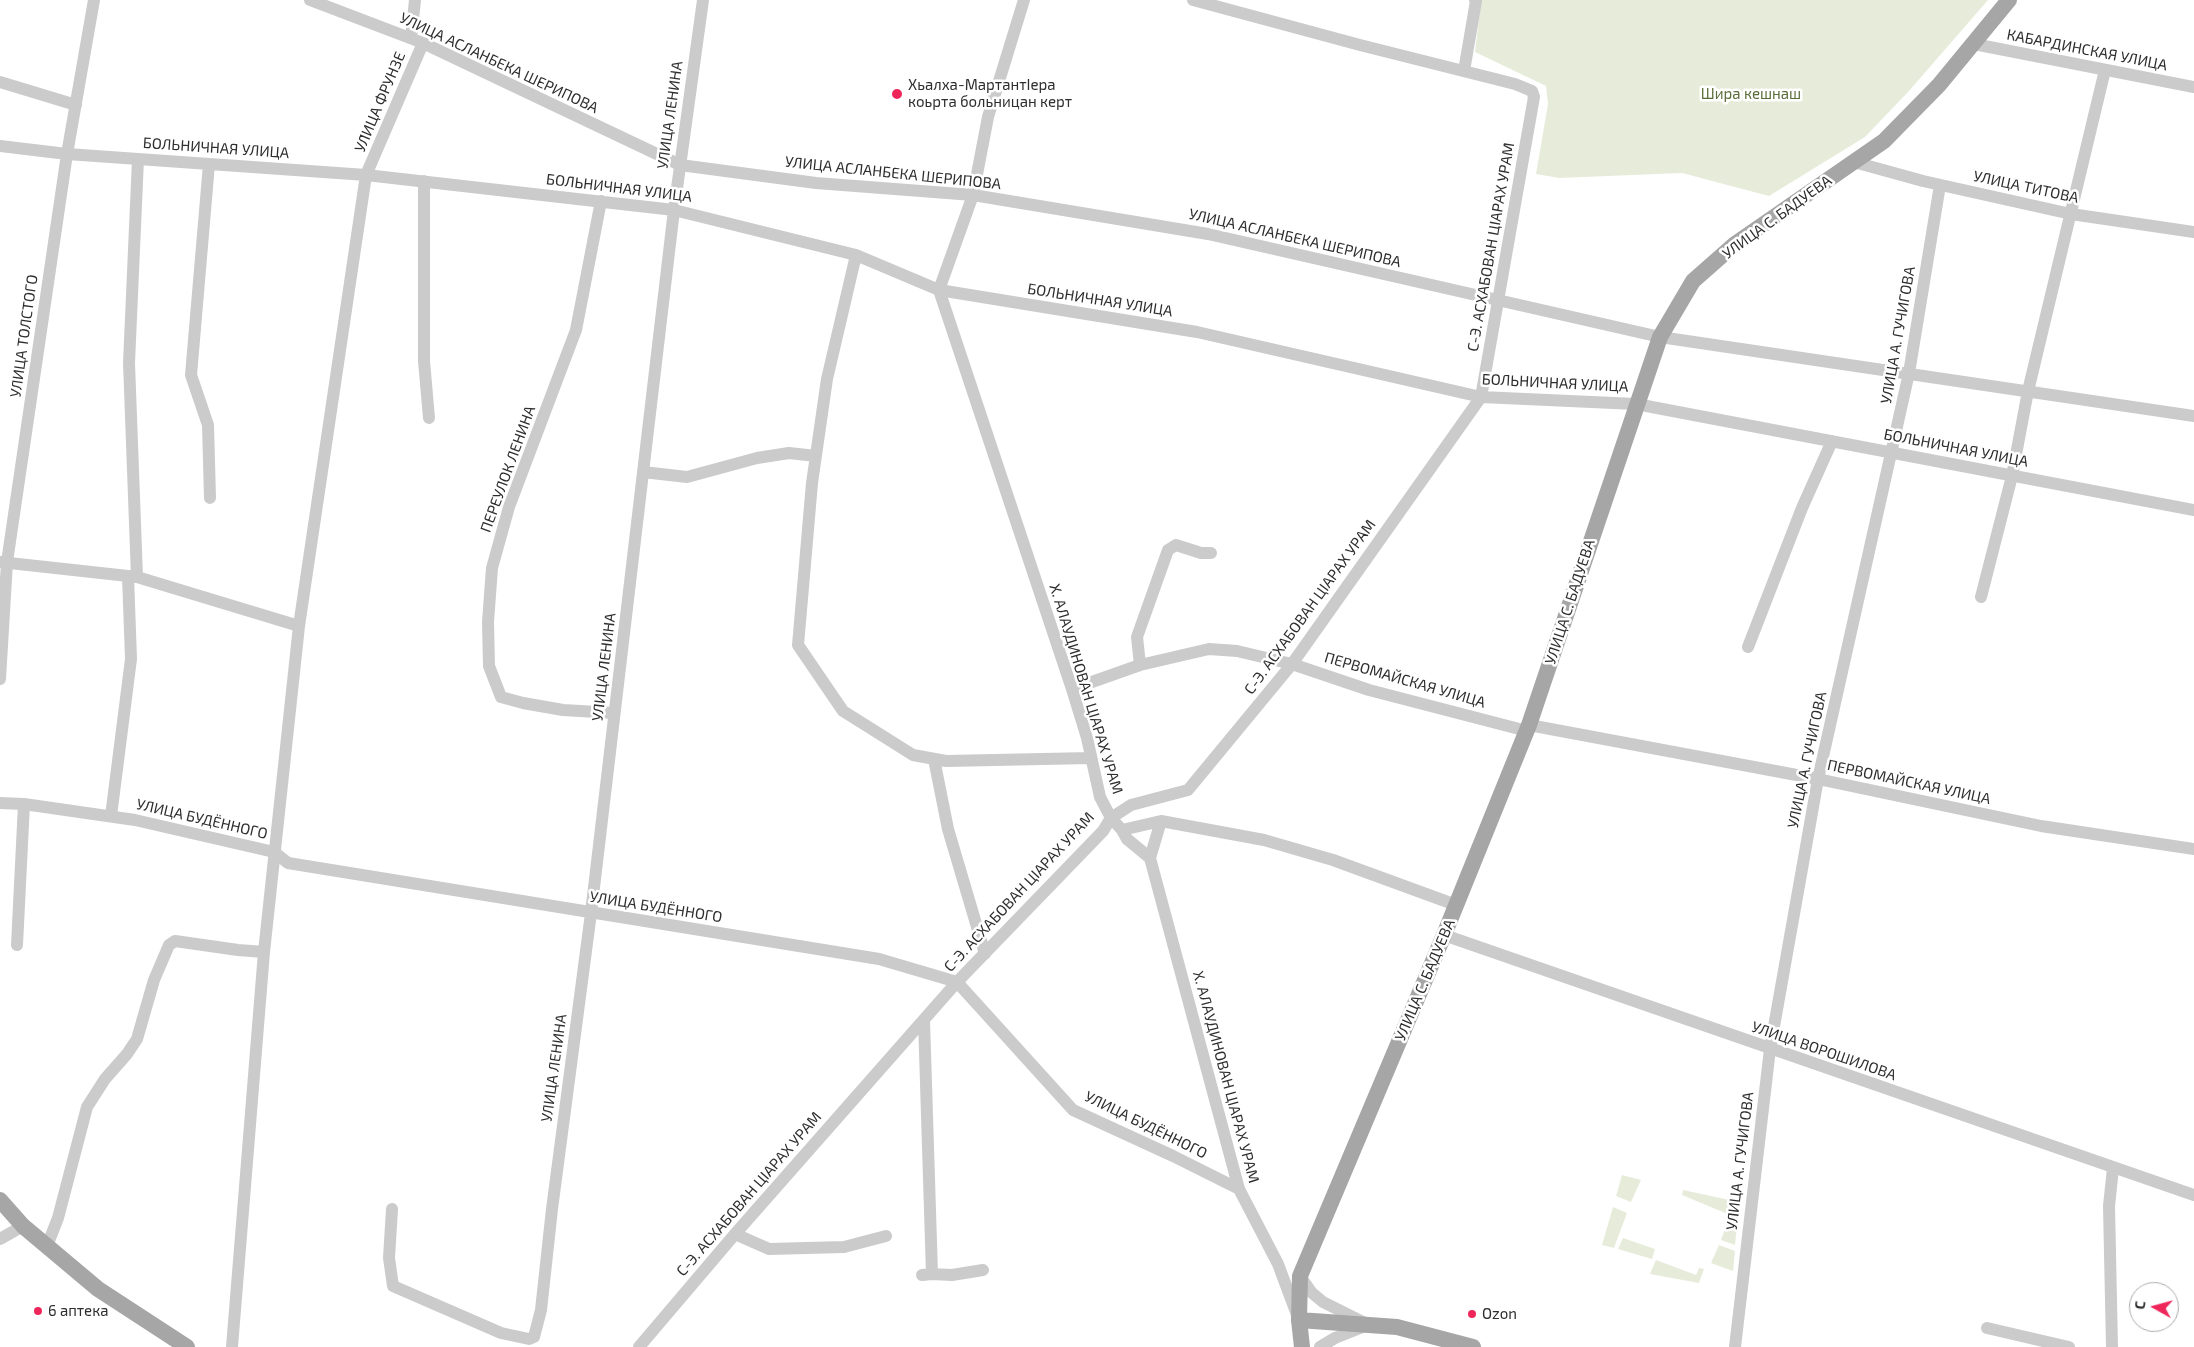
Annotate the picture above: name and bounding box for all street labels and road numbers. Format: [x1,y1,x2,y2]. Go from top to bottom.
street label: УЛИЦА АСЛАНБЕКА ШЕРИПОВА [397,9,601,117]
street label: КАБАРДИНСКАЯ УЛИЦА [2005,26,2169,74]
street label: УЛИЦА ФРУНЗЕ [351,49,409,155]
street label: УЛИЦА ЛЕНИНА [654,60,686,170]
street label: БОЛЬНИЧНАЯ УЛИЦА [142,134,290,162]
street label: С-Э. АСХАБОВАН ЦIАРАХ УРАМ [1464,141,1518,353]
street label: УЛИЦА АСЛАНБЕКА ШЕРИПОВА [784,153,1002,193]
street label: УЛИЦА ТИТОВА [1972,167,2080,207]
street label: БОЛЬНИЧНАЯ УЛИЦА [545,170,693,206]
street label: УЛИЦА С. БАДУЕВА [1719,171,1835,263]
street label: УЛИЦА АСЛАНБЕКА ШЕРИПОВА [1187,205,1403,271]
street label: УЛИЦА А. ГУЧИГОВА [1877,265,1919,405]
street label: УЛИЦА ТОЛСТОГО [6,273,42,399]
street label: БОЛЬНИЧНАЯ УЛИЦА [1026,280,1174,320]
street label: БОЛЬНИЧНАЯ УЛИЦА [1481,370,1629,396]
street label: ПЕРЕУЛОК ЛЕНИНА [477,403,539,535]
street label: БОЛЬНИЧНАЯ УЛИЦА [1882,425,2030,471]
street label: С-Э. АСХАБОВАН ЦIАРАХ УРАМ [1240,516,1380,698]
street label: УЛИЦА С. БАДУЕВА [1541,537,1599,667]
street label: Х. АЛАУДИНОВАН ЦIАРАХ УРАМ [1045,582,1127,796]
street label: УЛИЦА ЛЕНИНА [588,612,620,722]
street label: ПЕРВОМАЙСКАЯ УЛИЦА [1323,648,1487,712]
street label: УЛИЦА А. ГУЧИГОВА [1784,690,1830,830]
street label: ПЕРВОМАЙСКАЯ УЛИЦА [1826,756,1992,808]
street label: УЛИЦА БУДЁННОГО [135,795,269,843]
street label: С-Э. АСХАБОВАН ЦIАРАХ УРАМ [940,808,1098,976]
street label: УЛИЦА БУДЁННОГО [588,888,724,926]
street label: УЛИЦА С. БАДУЕВА [1391,916,1459,1044]
street label: Х. АЛАУДИНОВАН ЦIАРАХ УРАМ [1189,969,1263,1185]
street label: УЛИЦА ЛЕНИНА [538,1013,570,1123]
street label: УЛИЦА ВОРОШИЛОВА [1749,1018,1899,1084]
street label: УЛИЦА БУДЁННОГО [1082,1088,1210,1162]
street label: УЛИЦА А. ГУЧИГОВА [1723,1091,1757,1231]
street label: С-Э. АСХАБОВАН ЦIАРАХ УРАМ [673,1108,825,1280]

